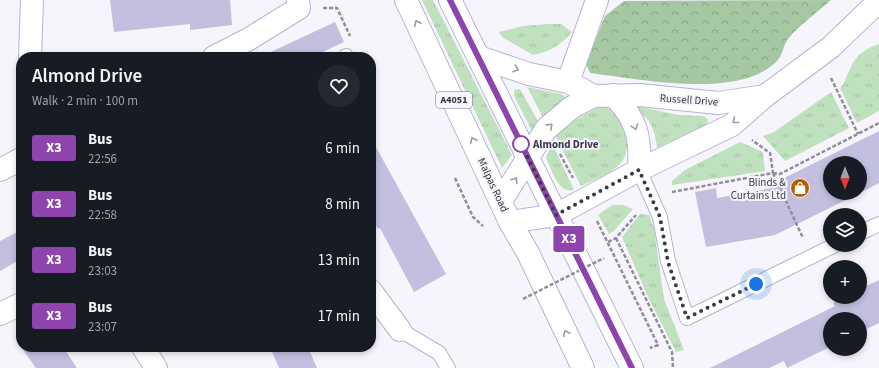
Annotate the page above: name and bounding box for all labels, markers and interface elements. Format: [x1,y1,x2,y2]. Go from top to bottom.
one-way arrow [414,19,422,27]
text: Almond Drive [32,63,142,90]
button: heart [318,65,360,107]
one-way arrow [512,65,519,73]
street label: Russell Drive [659,90,719,110]
text: Walk · 2 min · 100 m [32,92,138,110]
road number: A4051 [436,92,472,108]
one-way arrow [733,117,740,124]
one-way arrow [545,123,553,131]
one-way arrow [630,123,639,130]
text: Bus [88,129,112,150]
marker: Almond Drive [512,135,530,153]
one-way arrow [470,137,478,145]
place label: Almond Drive [532,137,599,152]
text: X3 [46,138,62,158]
text: 6 min [325,138,360,159]
text: 22:56 [88,150,117,168]
street label: Malpas Road [474,155,512,215]
north arrow [823,156,867,200]
map controls [823,156,867,356]
place label: Blinds & Curtains Ltd [731,175,786,203]
one-way arrow [510,177,518,184]
shop icon: Blinds & Curtains Ltd [789,177,811,199]
text: Bus [88,185,112,206]
text: X3 [46,194,62,214]
text: 8 min [325,194,360,215]
text: 22:58 [88,206,117,224]
button: layers [823,208,867,252]
line badge: X3 [551,226,587,252]
text: X3 [561,229,577,249]
text: Bus [88,241,112,262]
text: X3 [46,250,62,270]
text: 13 min [318,250,360,271]
button: + [823,260,867,304]
text: 23:03 [88,262,117,280]
your location [746,274,766,294]
text: Bus [88,297,112,318]
text: X3 [46,306,62,326]
text: 17 min [318,306,360,327]
button: − [823,312,867,356]
text: 23:07 [88,318,117,336]
one-way arrow [563,330,571,337]

